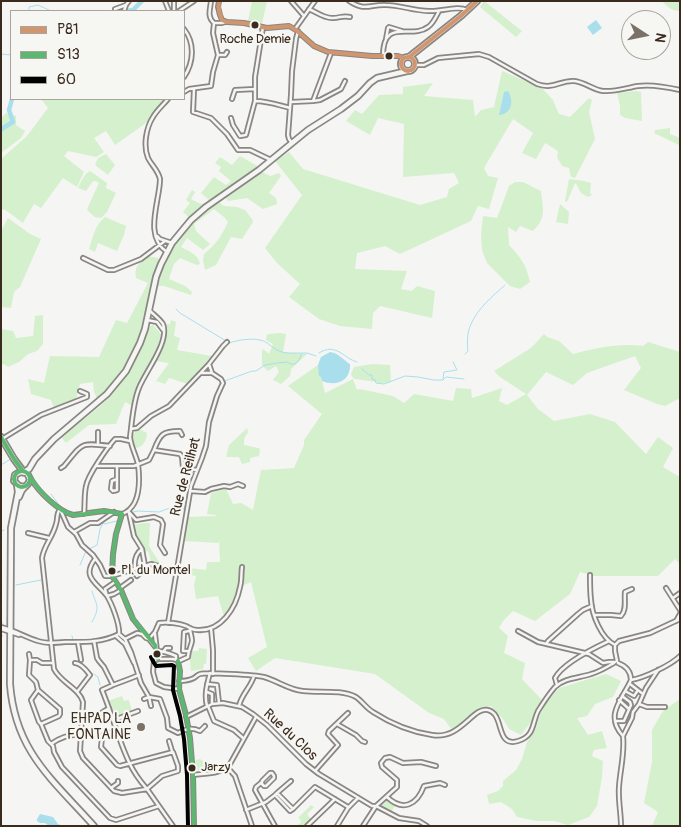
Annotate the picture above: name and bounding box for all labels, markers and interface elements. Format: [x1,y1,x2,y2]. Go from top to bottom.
legend [10,10,185,100]
north arrow [621,10,671,60]
text: P81 [57,20,79,39]
marker: Roche Demie [250,20,260,30]
text: N [651,31,669,44]
place label: Roche Demie [219,32,291,48]
text: S13 [57,45,80,64]
unlabelled marker [384,51,394,61]
text: 60 [57,70,76,89]
street label: Rue de Reilhat [167,436,205,518]
place label: Pl. du Montel [121,563,191,579]
marker: Pl. du Montel [107,566,117,576]
unlabelled marker [152,649,162,659]
street label: Rue du Clos [259,706,321,764]
place label: EHPAD LA FONTAINE [67,711,131,744]
marker: EHPAD LA FONTAINE [135,721,147,733]
place label: Jarzy [201,760,230,776]
marker: Jarzy [187,763,197,773]

